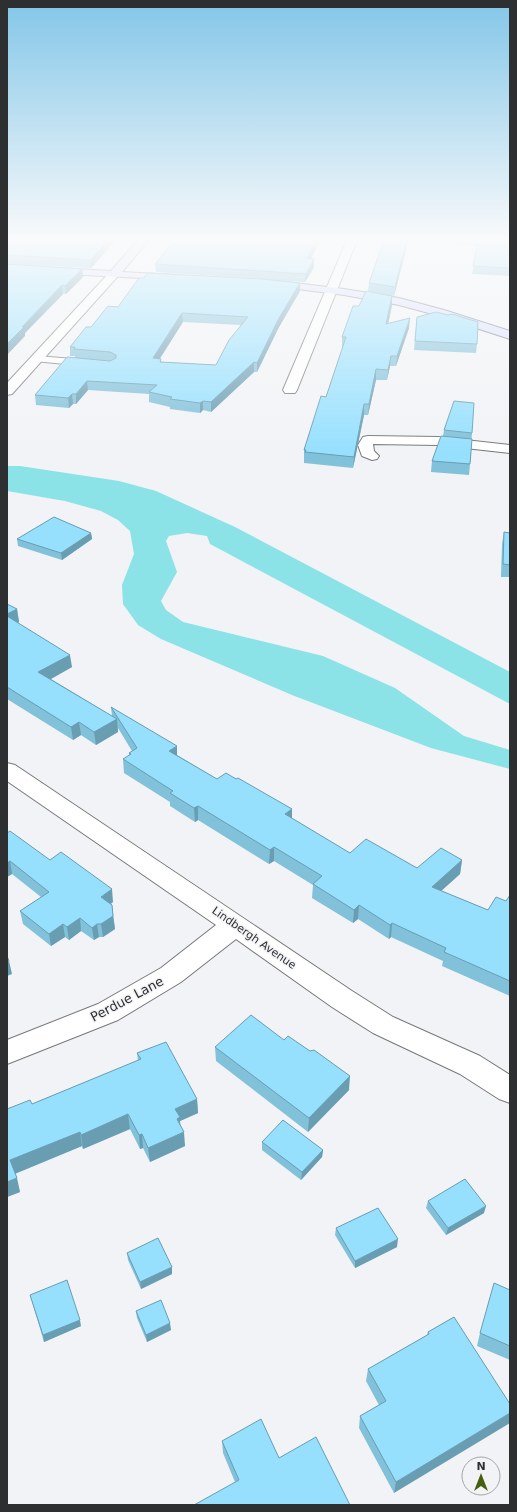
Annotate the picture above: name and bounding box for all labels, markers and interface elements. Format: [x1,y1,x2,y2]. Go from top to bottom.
street label: Lindbergh Avenue [209,904,299,972]
street label: Perdue Lane [88,973,166,1025]
north arrow [461,1456,501,1496]
text: N [476,1460,486,1473]

